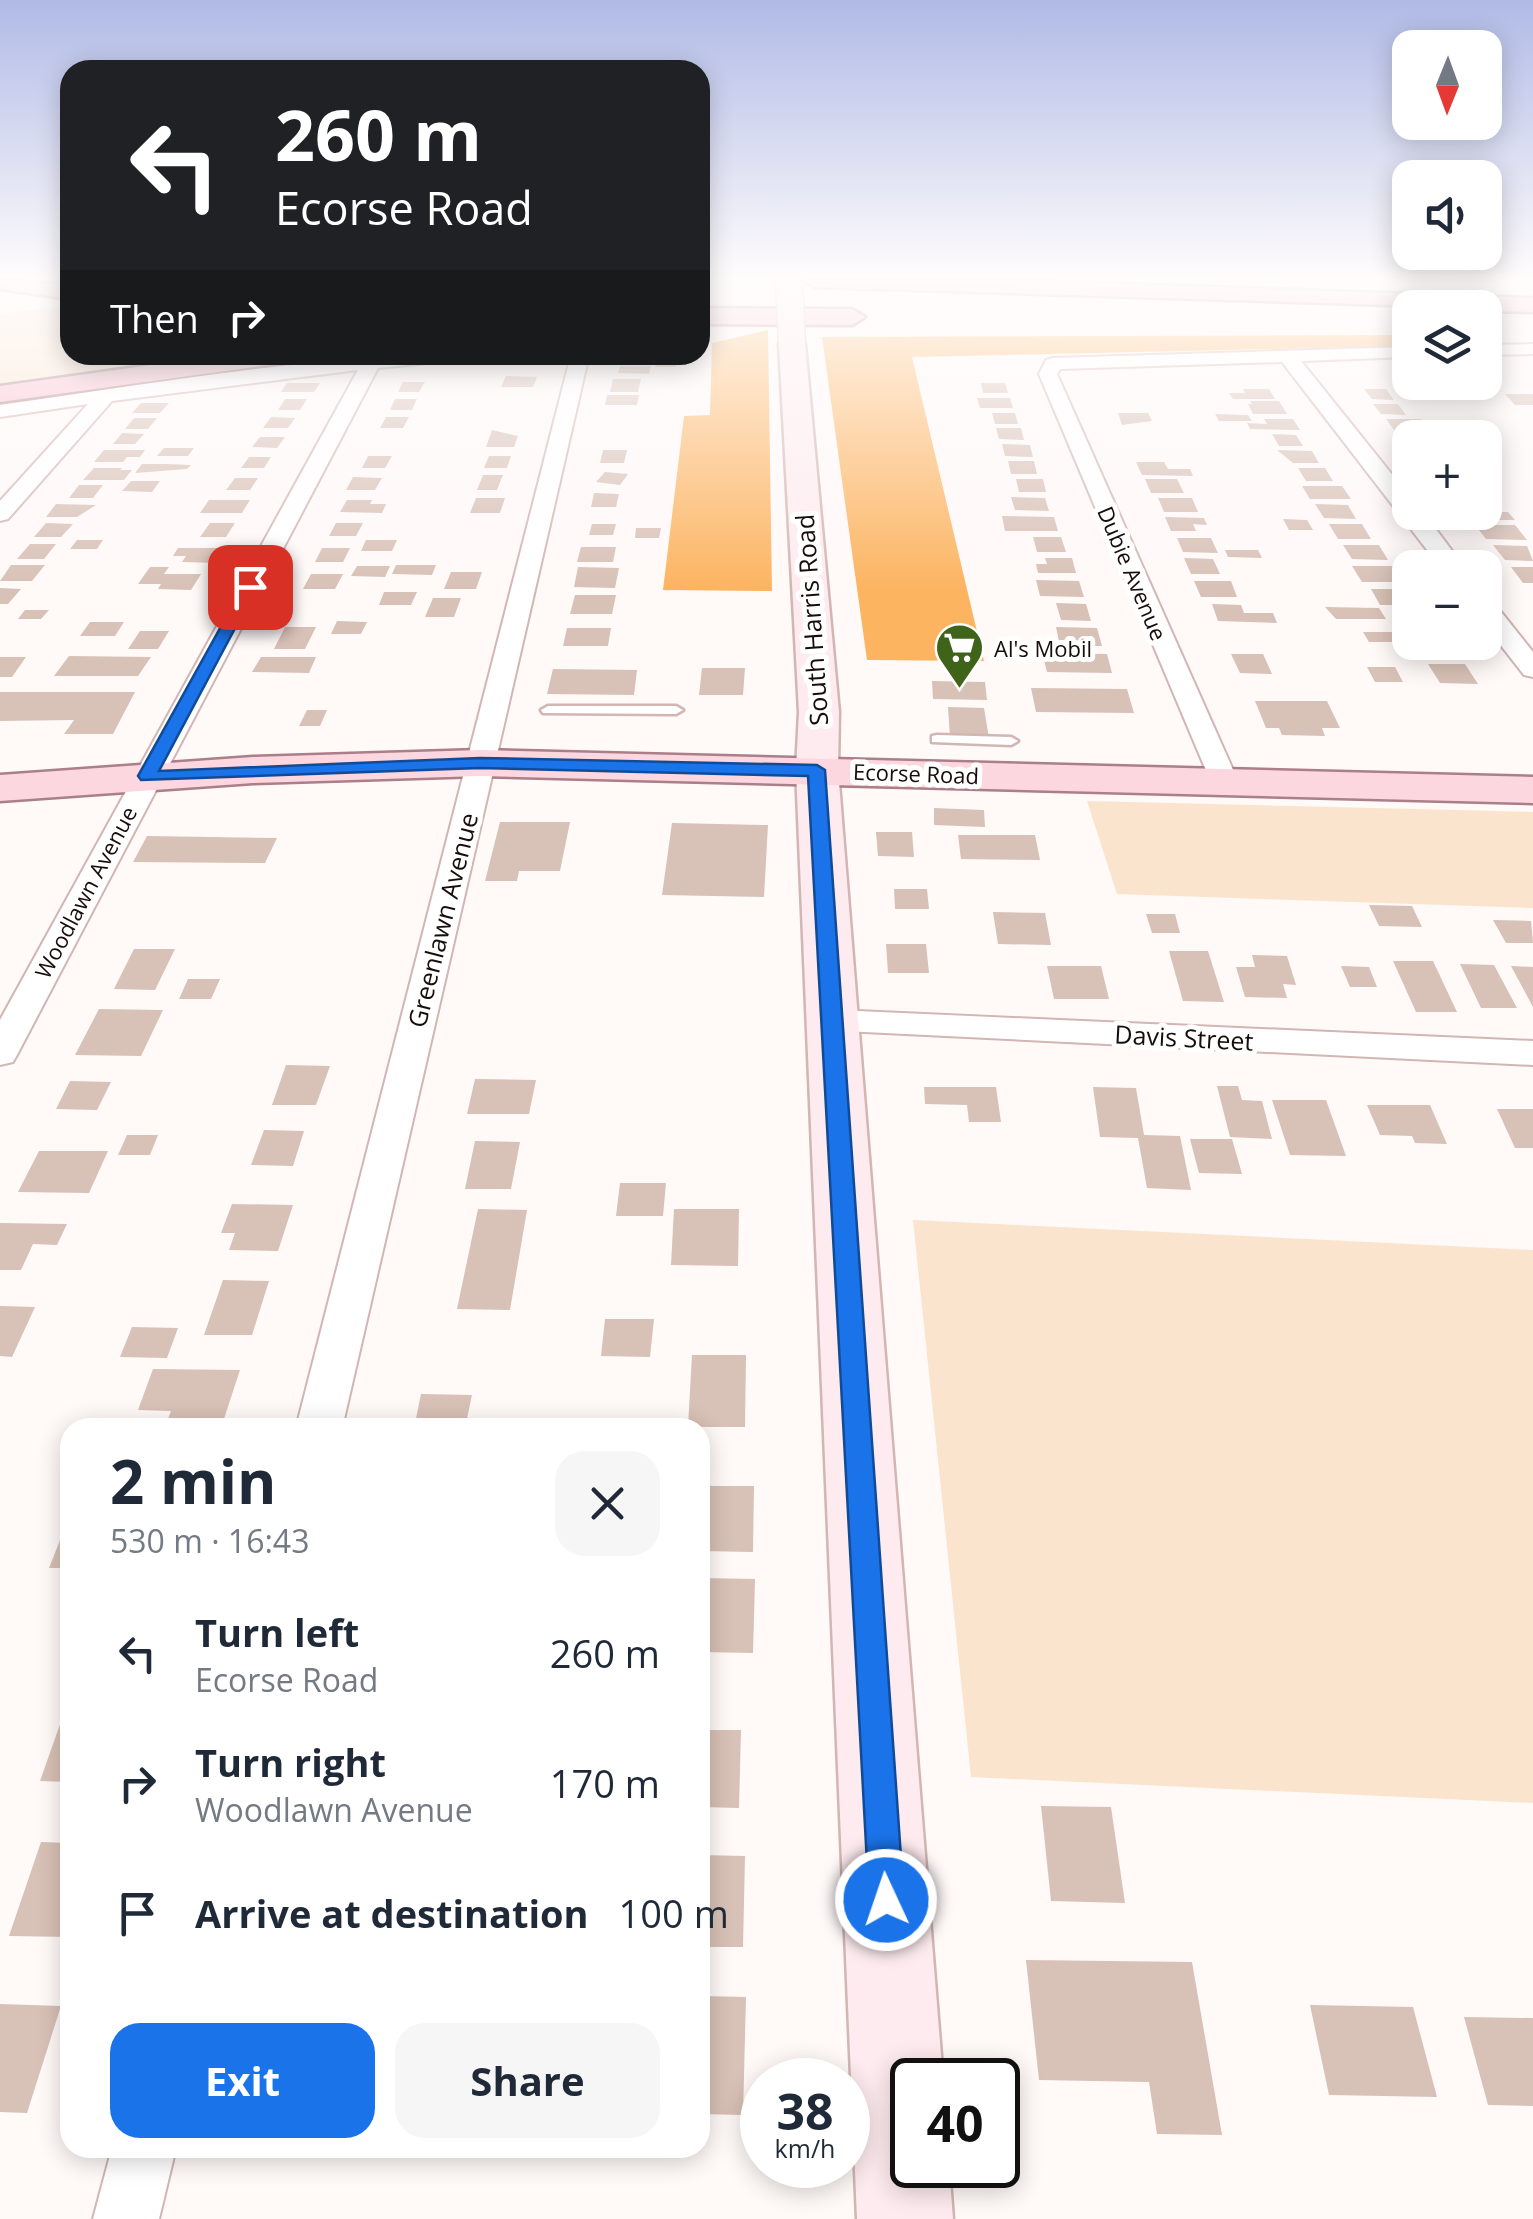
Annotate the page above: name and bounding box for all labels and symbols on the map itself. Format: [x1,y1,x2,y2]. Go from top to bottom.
north arrow [1392,30,1502,140]
street label: Dubie Avenue [1091,501,1175,645]
street label: South Harris Road [787,513,835,727]
pin [208,545,293,630]
supermarket icon: Al's Mobil [933,622,985,690]
place label: Al's Mobil [994,633,1092,663]
street label: Ecorse Road [852,756,980,790]
street label: Woodlawn Avenue [27,801,143,983]
street label: Greenlawn Avenue [399,809,485,1031]
street label: Davis Street [1114,1016,1254,1058]
position arrow [834,1848,938,1952]
speed limit sign: 40 [890,2058,1020,2188]

